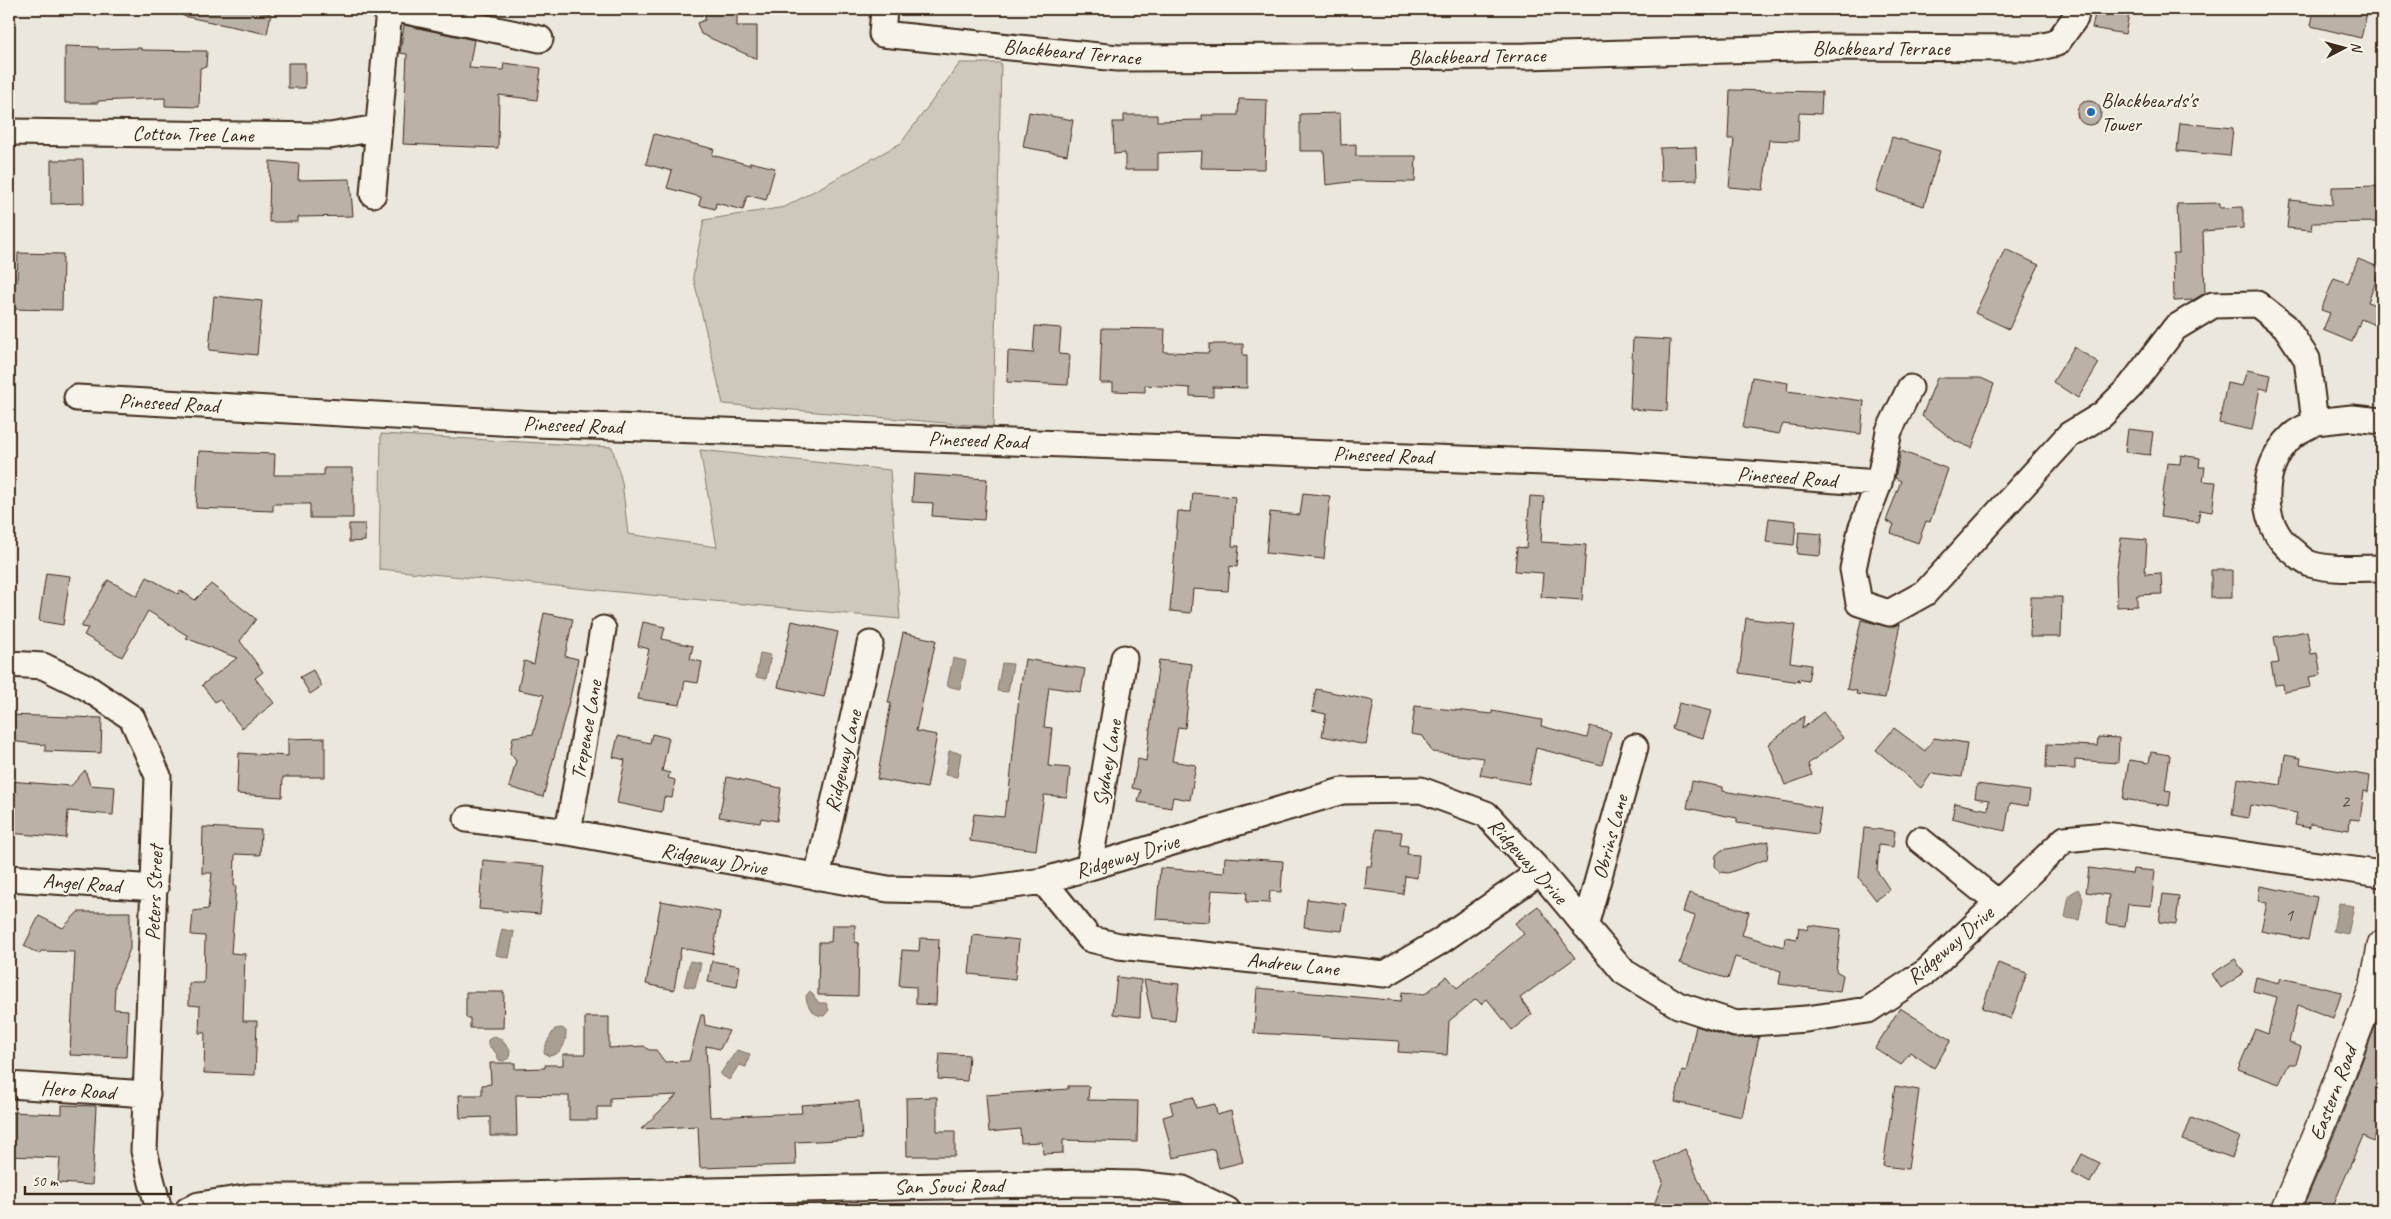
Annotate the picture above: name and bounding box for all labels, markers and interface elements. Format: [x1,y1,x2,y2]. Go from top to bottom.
north arrow [2318,22,2368,72]
street label: Blackbeard Terrace [1003,33,1143,71]
street label: Blackbeard Terrace [1812,35,1951,61]
text: N [2348,41,2366,54]
street label: Blackbeard Terrace [1408,42,1547,70]
place label: Blackbeards's Tower [2101,87,2199,137]
marker: Blackbeards's Tower [2085,106,2097,118]
street label: Cotton Tree Lane [132,120,255,148]
street label: Pineseed Road [119,387,223,419]
street label: Pineseed Road [523,410,627,440]
street label: Pineseed Road [928,425,1032,455]
street label: Pineseed Road [1333,440,1437,470]
street label: Pineseed Road [1736,461,1841,494]
street label: Trepence Lane [564,677,608,782]
street label: Ridgeway Lane [819,706,868,815]
street label: Sydney Lane [1087,717,1128,808]
house number: 2 [2341,789,2351,813]
street label: Obrins Lane [1586,791,1634,882]
street label: Ridgeway Drive [1483,813,1574,910]
street label: Ridgeway Drive [1072,828,1183,884]
street label: Ridgeway Drive [659,837,770,881]
street label: Peters Street [139,842,169,941]
street label: Angel Road [42,867,126,899]
street label: Ridgeway Drive [1901,899,2000,990]
house number: 1 [2285,903,2295,927]
street label: Andrew Lane [1246,946,1341,982]
street label: Eastern Road [2303,1039,2364,1144]
street label: Hero Road [40,1074,120,1106]
scale bar [25,1164,171,1196]
text: 50 m [32,1172,59,1191]
street label: San Souci Road [894,1172,1007,1200]

